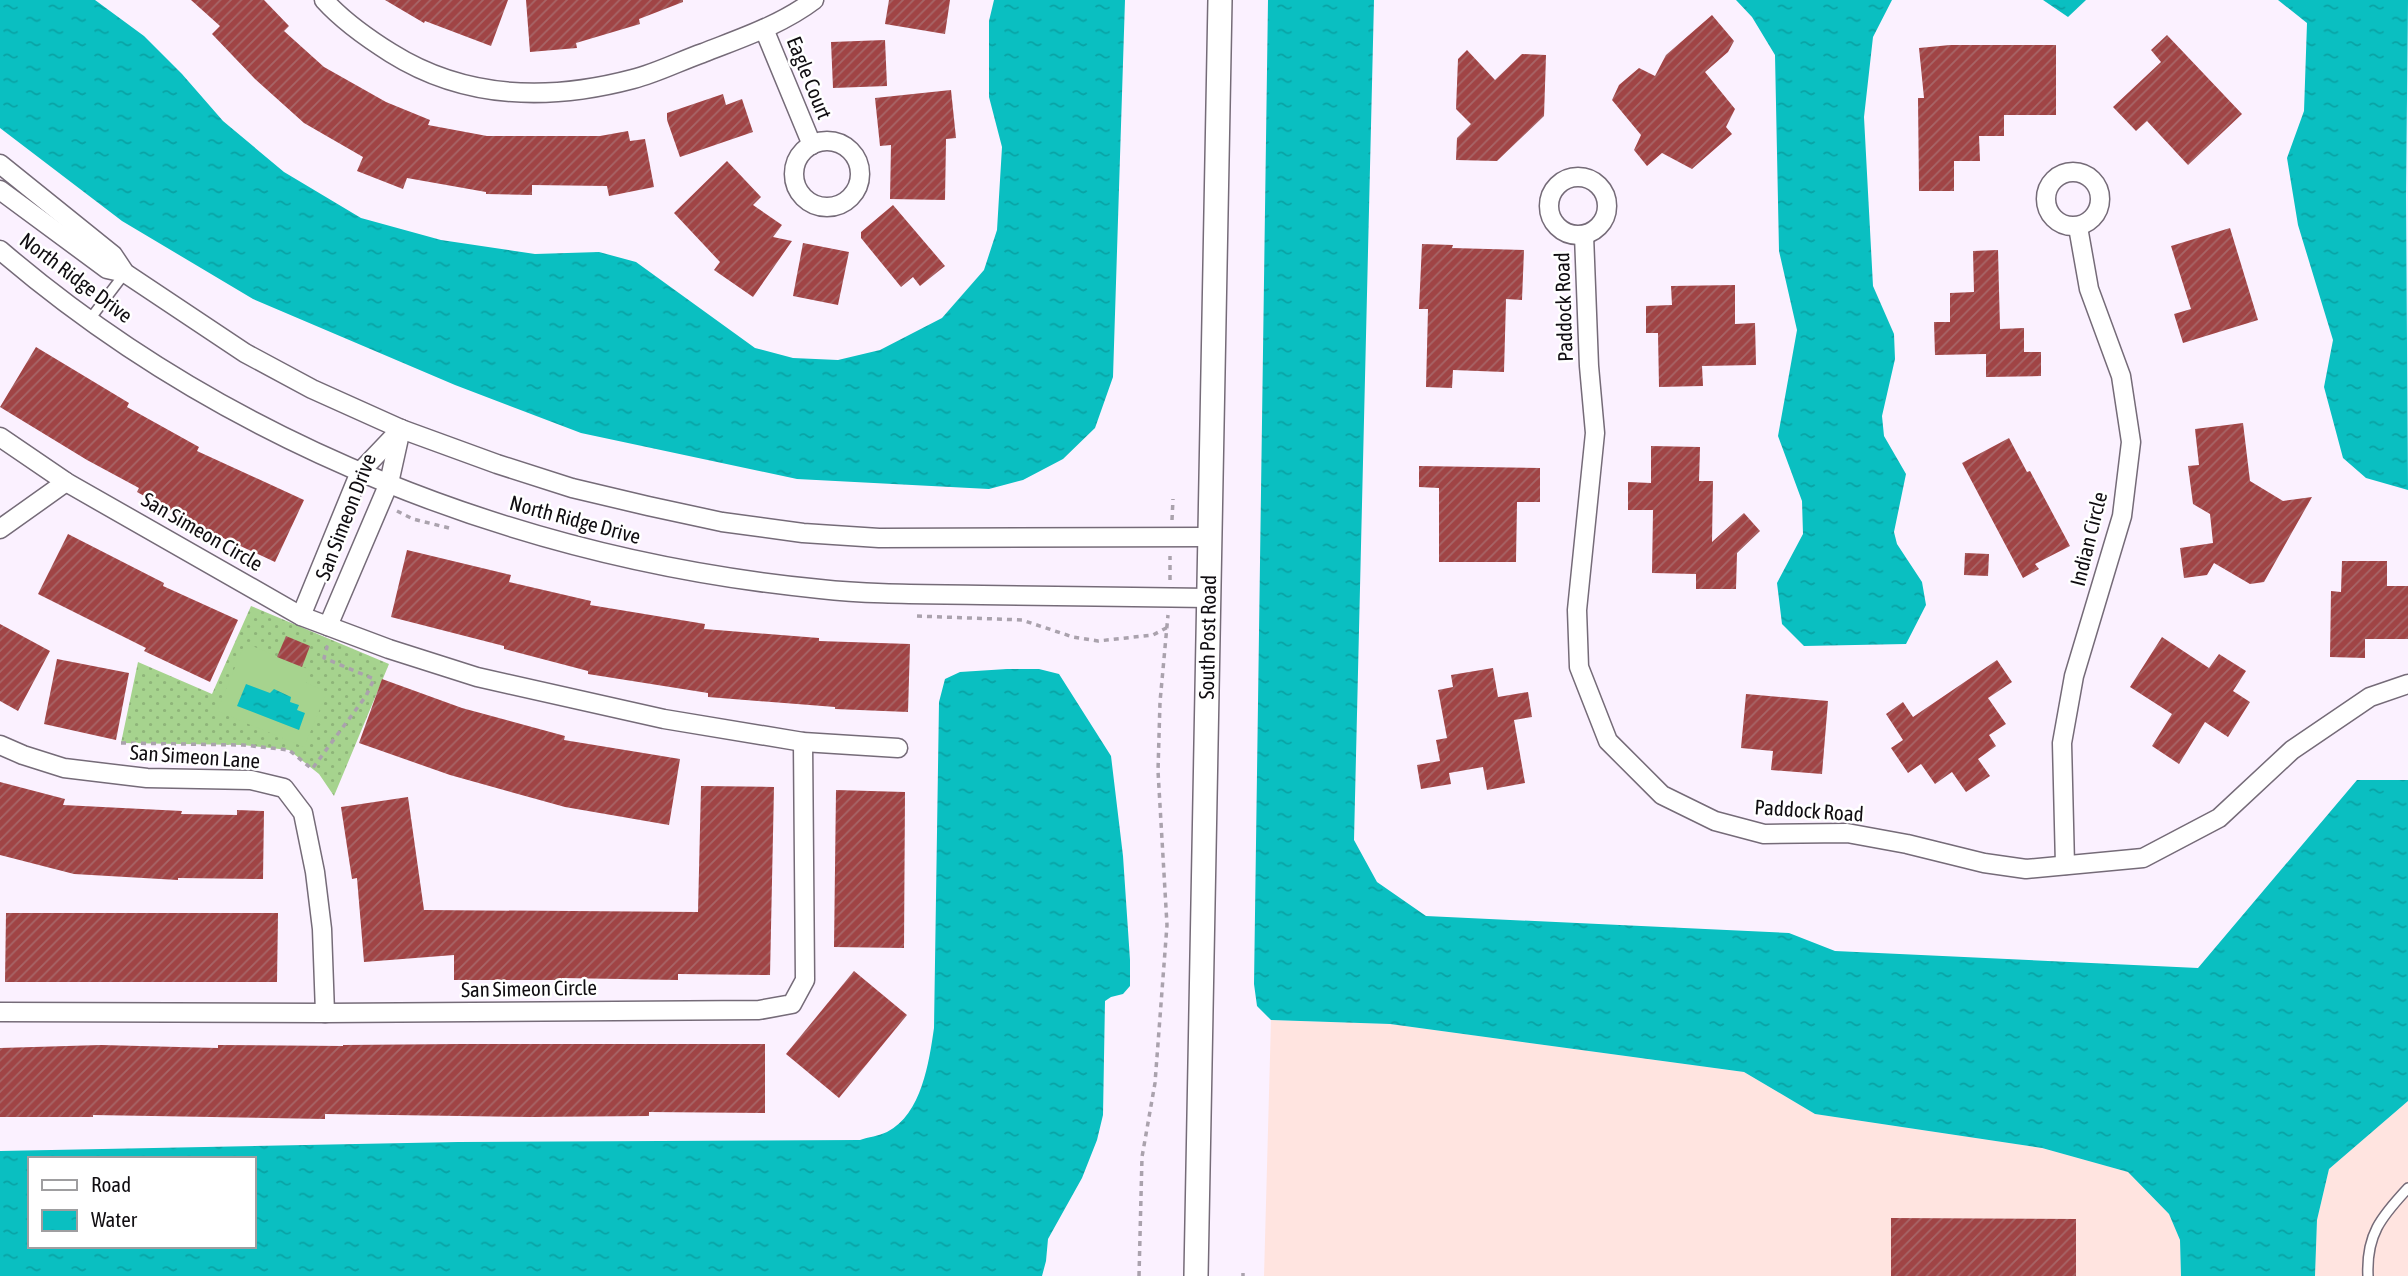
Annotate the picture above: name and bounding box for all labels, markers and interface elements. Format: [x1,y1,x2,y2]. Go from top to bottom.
street label: Eagle Court [783,33,837,122]
street label: North Ridge Drive [16,227,138,327]
street label: Paddock Road [1549,252,1577,362]
street label: San Simeon Drive [310,450,380,583]
street label: San Simeon Circle [138,487,267,576]
street label: Indian Circle [2065,489,2111,588]
street label: North Ridge Drive [507,490,643,548]
street label: South Post Road [1194,575,1220,700]
street label: San Simeon Lane [129,739,261,773]
street label: Paddock Road [1754,794,1864,826]
street label: San Simeon Circle [461,975,597,1001]
legend [28,1157,256,1248]
text: Road [91,1172,131,1196]
text: Water [91,1207,138,1231]

